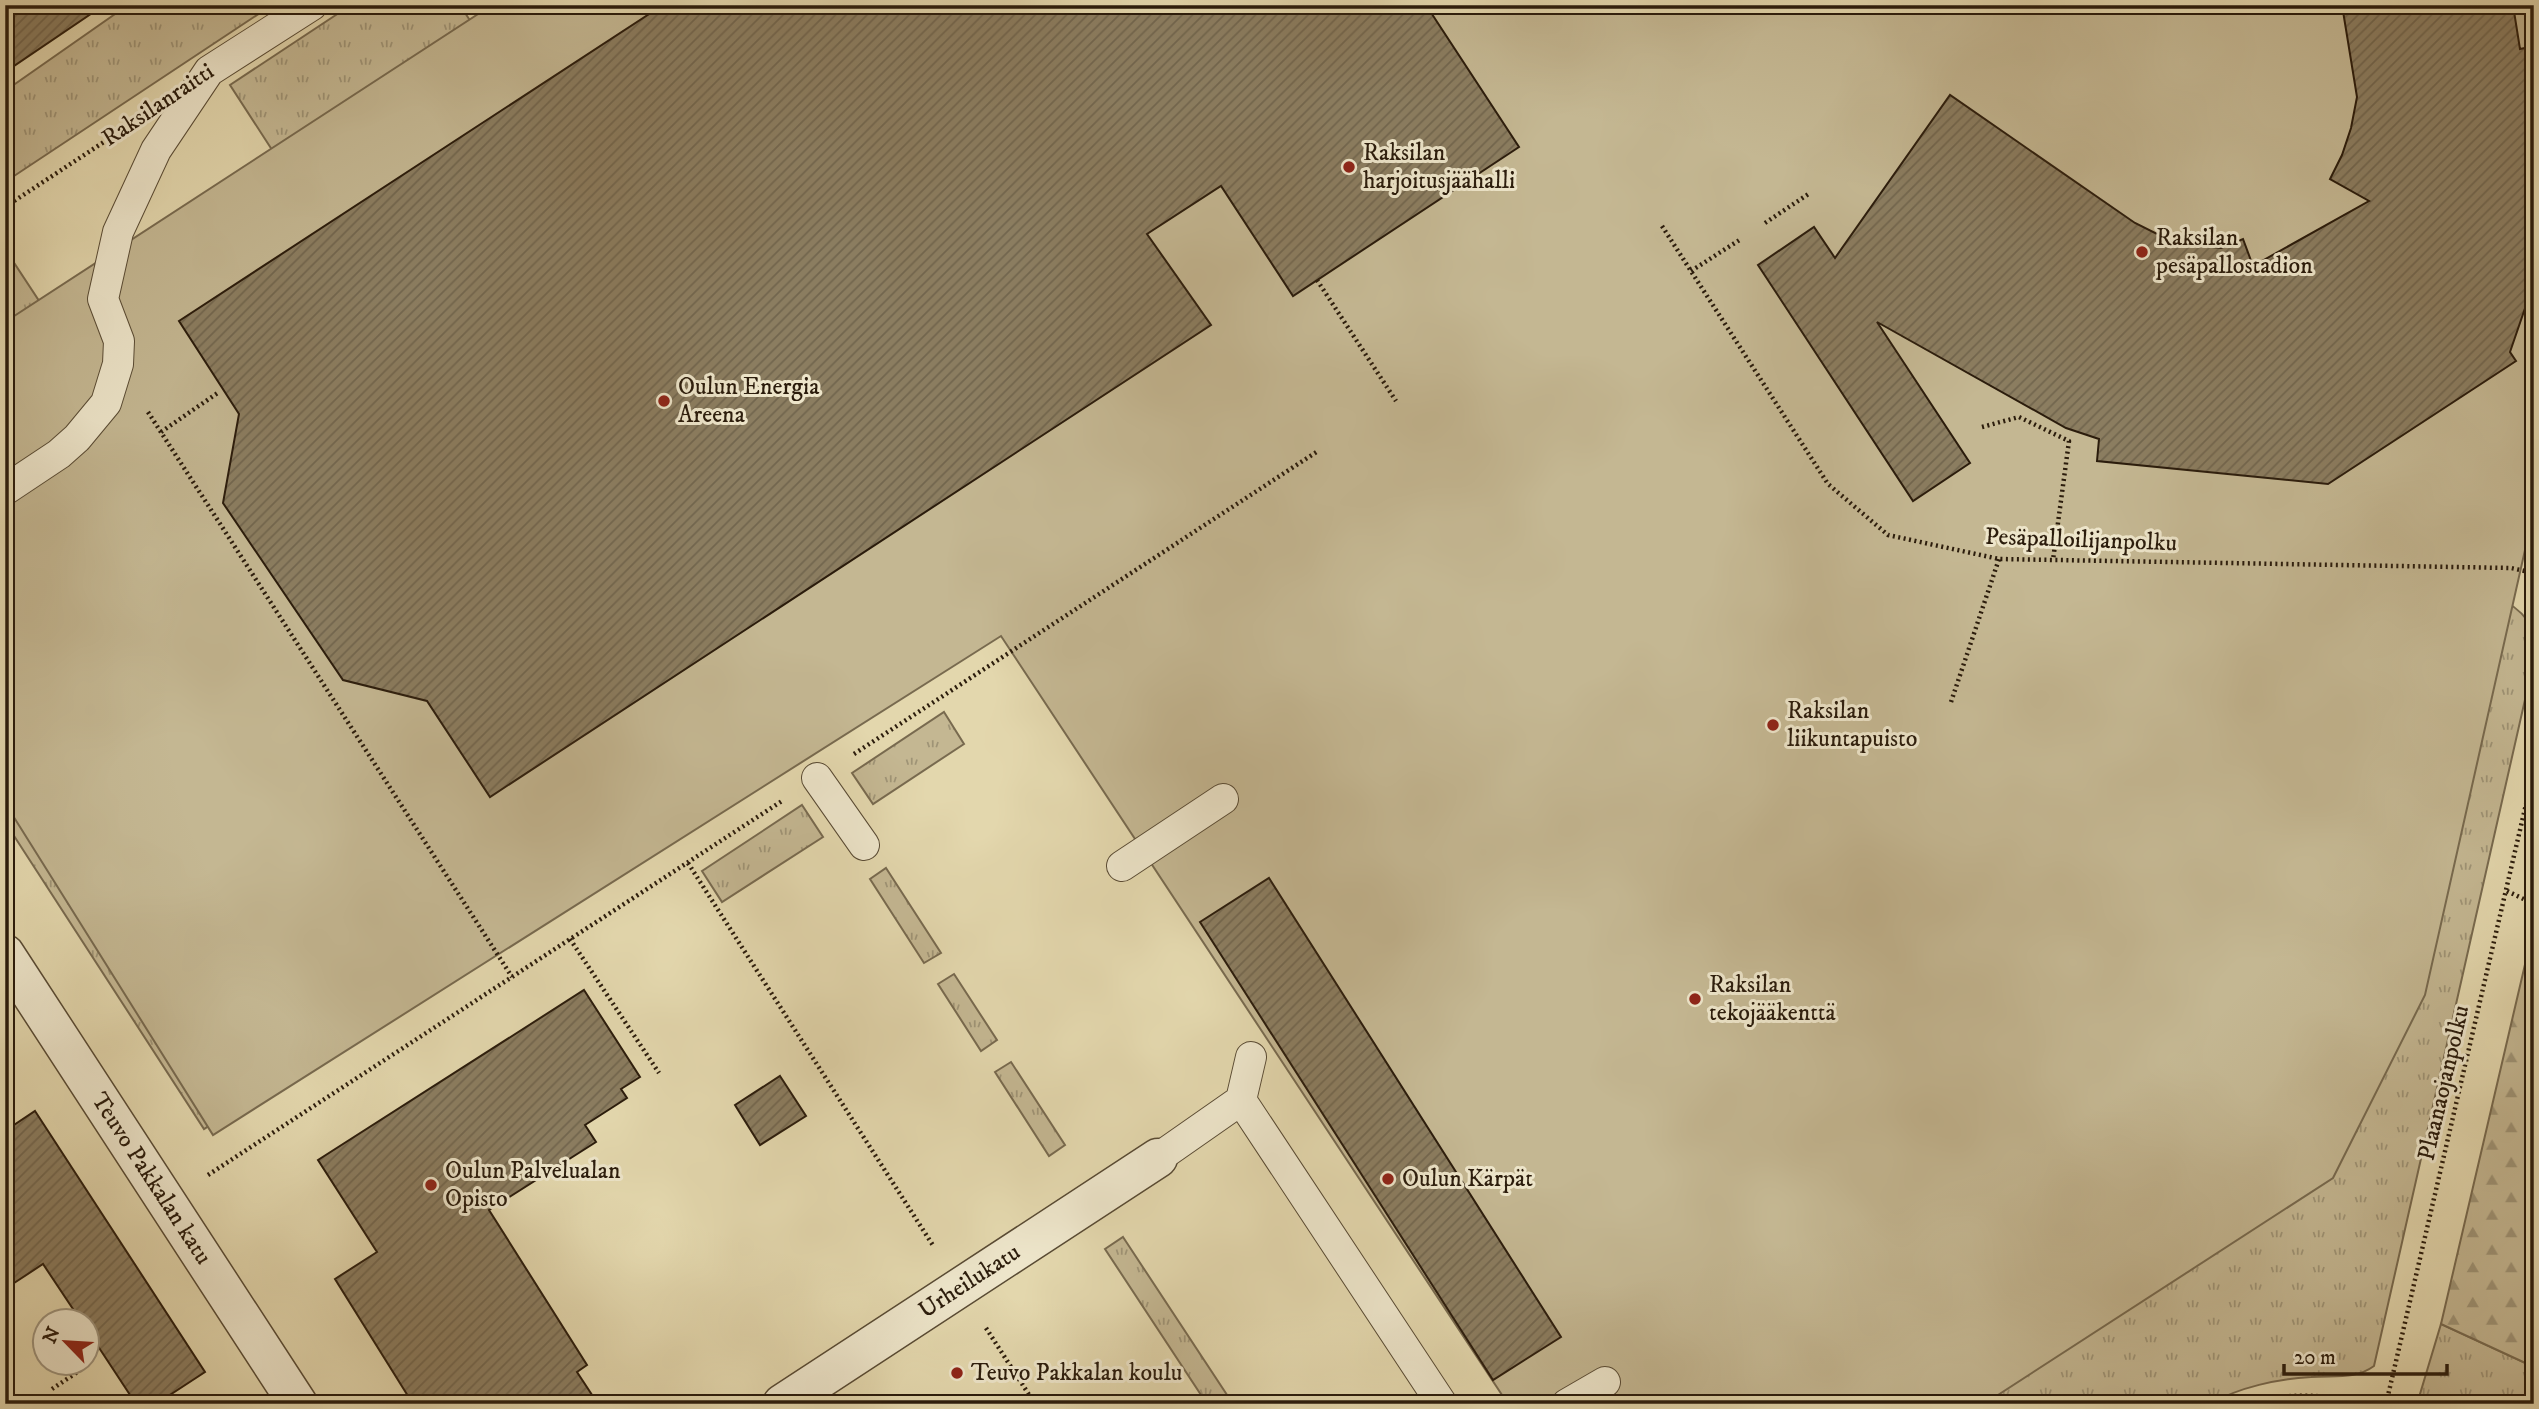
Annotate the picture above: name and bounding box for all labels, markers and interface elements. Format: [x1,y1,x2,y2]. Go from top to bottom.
street label: Raksilanraitti [96,57,220,153]
place label: Raksilan harjoitusjäähalli [1363,138,1515,196]
marker: Raksilan harjoitusjäähalli [1341,159,1357,175]
place label: Raksilan pesäpallostadion [2155,223,2313,281]
marker: Raksilan pesäpallostadion [2134,244,2150,260]
place label: Oulun Energia Areena [678,372,820,430]
marker: Oulun Energia Areena [656,393,672,409]
street label: Pesäpalloilijanpolku [1984,522,2178,558]
place label: Raksilan liikuntapuisto [1787,696,1917,754]
marker: Raksilan liikuntapuisto [1765,717,1781,733]
place label: Raksilan tekojääkenttä [1709,970,1837,1028]
marker: Raksilan tekojääkenttä [1687,991,1703,1007]
street label: Plaanaojanpolku [2412,1002,2476,1164]
street label: Teuvo Pakkalan katu [84,1087,218,1270]
place label: Oulun Palvelualan Opisto [445,1156,621,1214]
place label: Oulun Kärpät [1402,1164,1533,1194]
marker: Oulun Kärpät [1380,1171,1396,1187]
marker: Oulun Palvelualan Opisto [423,1177,439,1193]
street label: Urheilukatu [913,1237,1026,1326]
north arrow [32,1308,102,1378]
text: N [38,1323,66,1347]
scale bar [2284,1332,2446,1376]
text: 20 m [2294,1345,2336,1371]
place label: Teuvo Pakkalan koulu [971,1358,1182,1388]
marker: Teuvo Pakkalan koulu [949,1365,965,1381]

